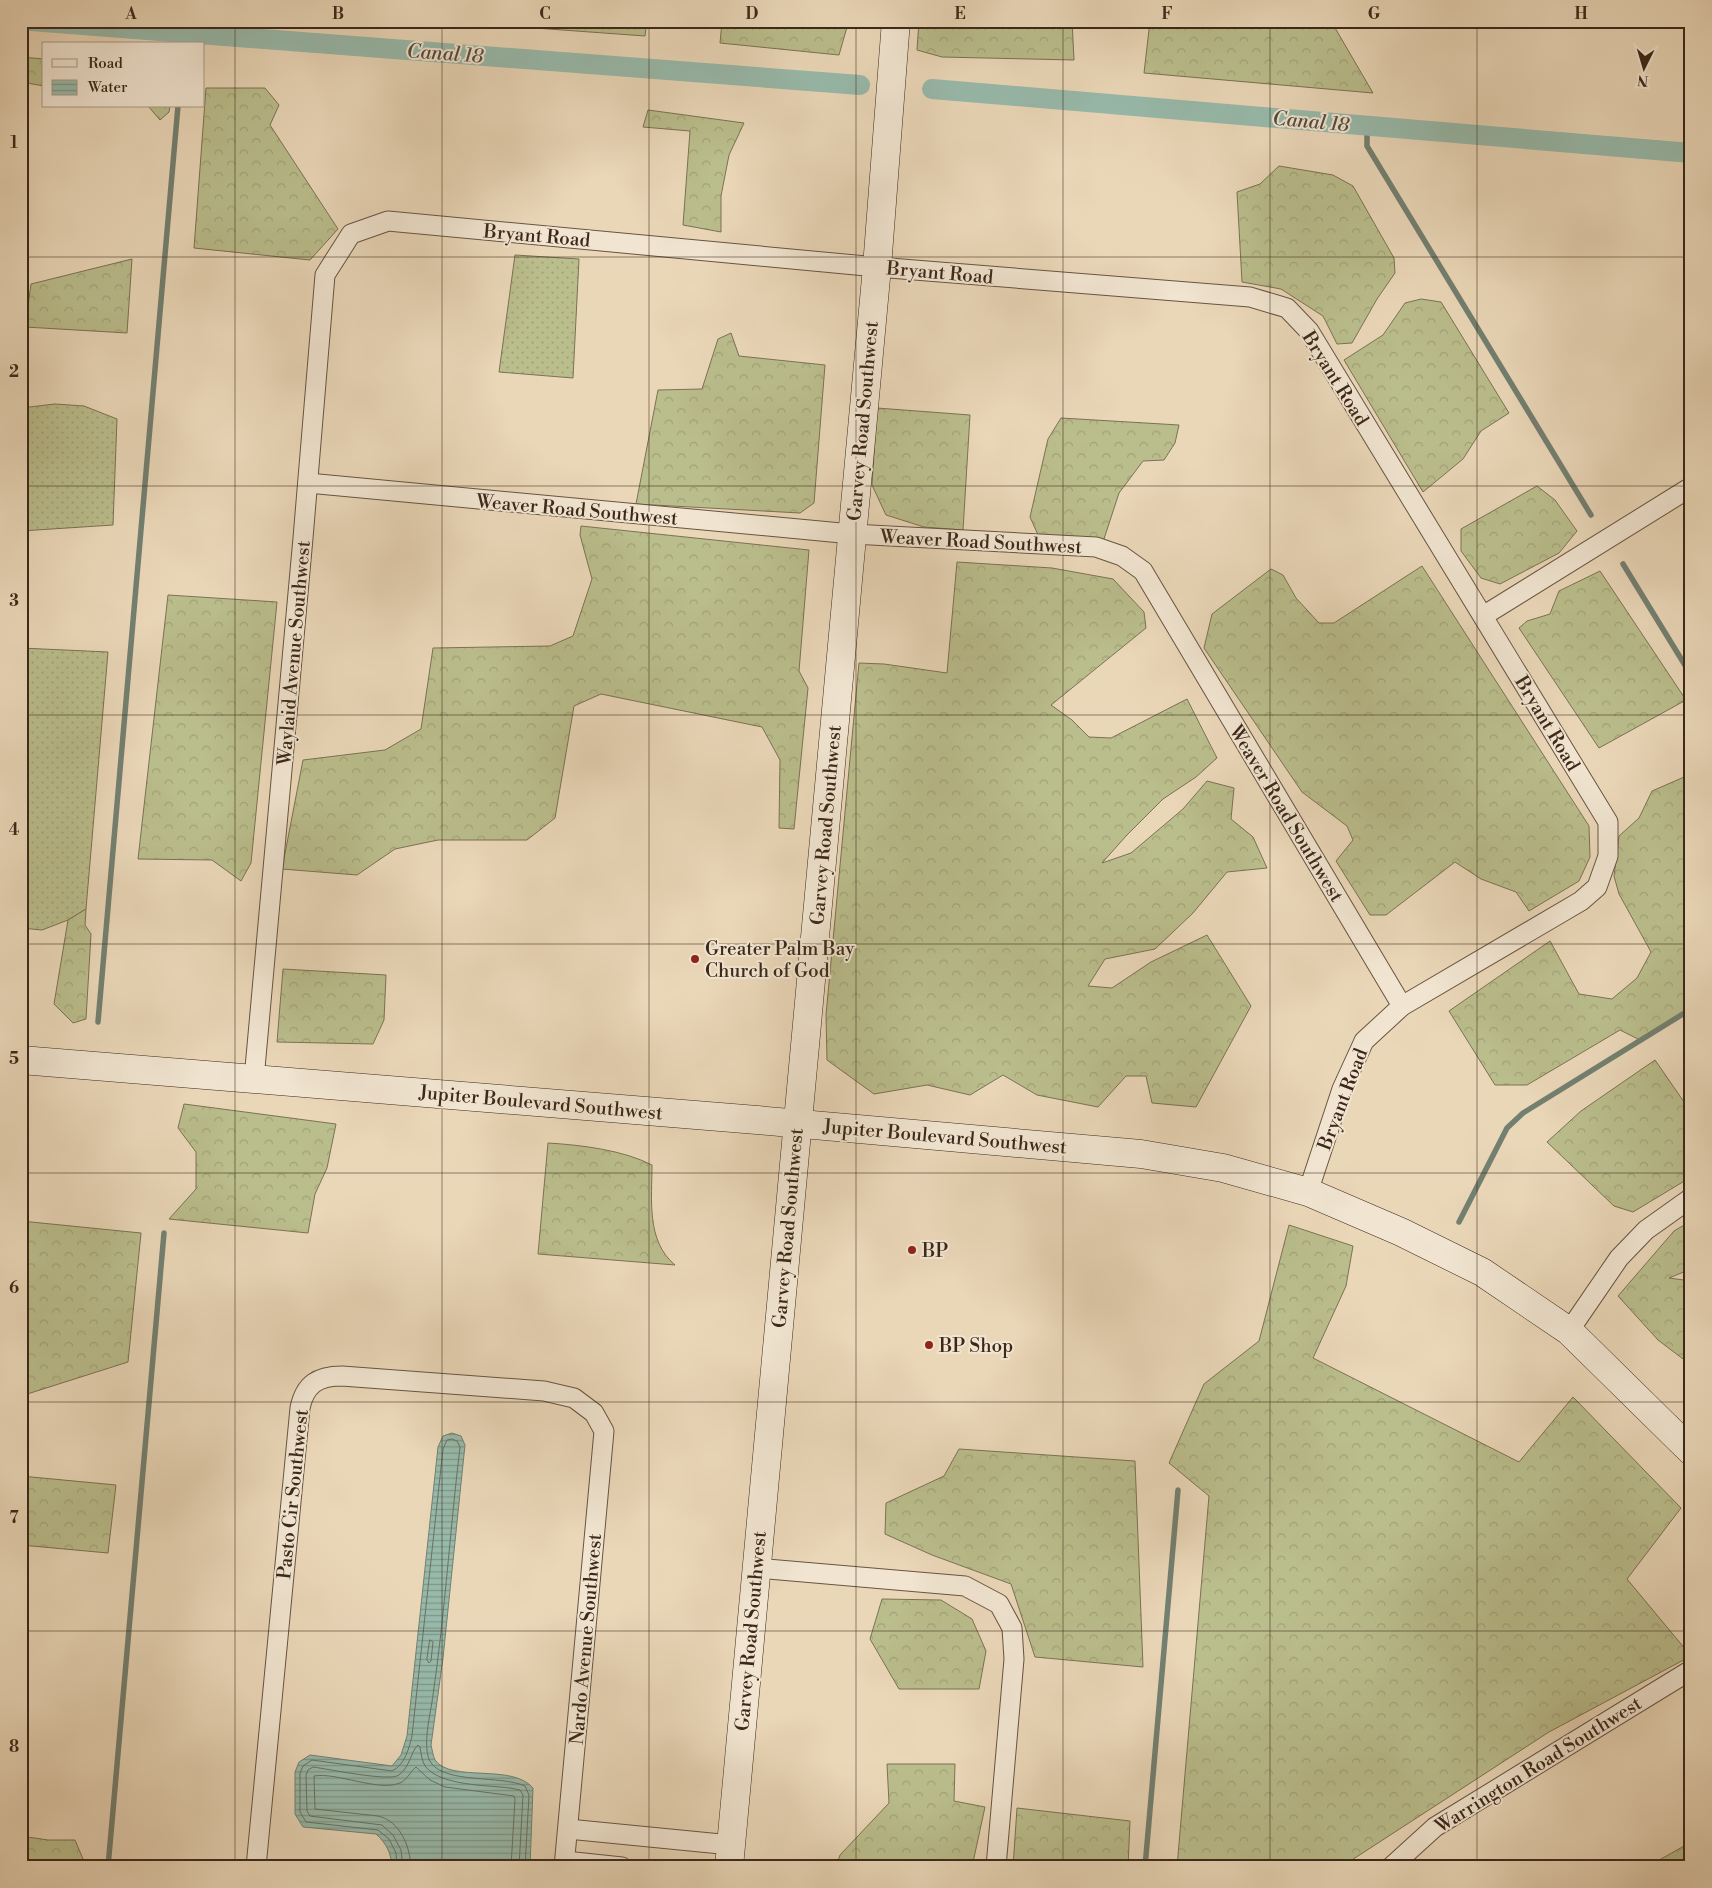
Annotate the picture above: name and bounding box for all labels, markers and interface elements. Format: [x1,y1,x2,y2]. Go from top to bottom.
text: A [124,4,137,24]
text: B [332,4,344,24]
text: C [539,4,551,24]
text: D [746,4,759,24]
text: E [954,4,966,24]
text: F [1161,4,1173,24]
text: G [1368,4,1381,24]
text: H [1574,4,1588,24]
water label: Canal 18 [406,39,485,70]
legend [42,42,205,108]
north arrow [1620,42,1670,92]
text: Road [88,54,123,73]
text: N [1637,71,1649,89]
text: Water [87,78,128,97]
water label: Canal 18 [1271,107,1351,138]
text: 1 [10,133,18,153]
street label: Bryant Road [482,219,591,253]
street label: Bryant Road [885,256,994,290]
street label: Garvey Road Southwest [842,320,884,522]
street label: Bryant Road [1296,326,1374,430]
text: 2 [9,362,19,382]
street label: Weaver Road Southwest [474,489,679,531]
street label: Weaver Road Southwest [878,525,1083,559]
street label: Waylaid Avenue Southwest [272,539,316,768]
text: 3 [9,591,19,611]
street label: Bryant Road [1509,671,1585,776]
street label: Weaver Road Southwest [1223,720,1349,907]
street label: Garvey Road Southwest [805,724,847,926]
text: 4 [9,820,20,840]
place label: Greater Palm Bay Church of God [705,937,855,983]
marker: Greater Palm Bay Church of God [689,953,701,965]
street label: Bryant Road [1312,1045,1373,1155]
text: 5 [9,1049,19,1069]
street label: Jupiter Boulevard Southwest [417,1080,664,1126]
street label: Jupiter Boulevard Southwest [821,1114,1068,1160]
street label: Garvey Road Southwest [767,1127,809,1329]
place label: BP [921,1239,948,1263]
marker: BP [906,1244,918,1256]
text: 6 [9,1278,19,1298]
place label: BP Shop [938,1334,1013,1358]
marker: BP Shop [923,1339,935,1351]
street label: Pasto Cir Southwest [272,1408,314,1580]
text: 7 [9,1508,19,1528]
street label: Garvey Road Southwest [730,1530,772,1732]
street label: Nardo Avenue Southwest [565,1532,607,1746]
street label: Warrington Road Southwest [1430,1691,1646,1839]
text: 8 [9,1737,19,1757]

